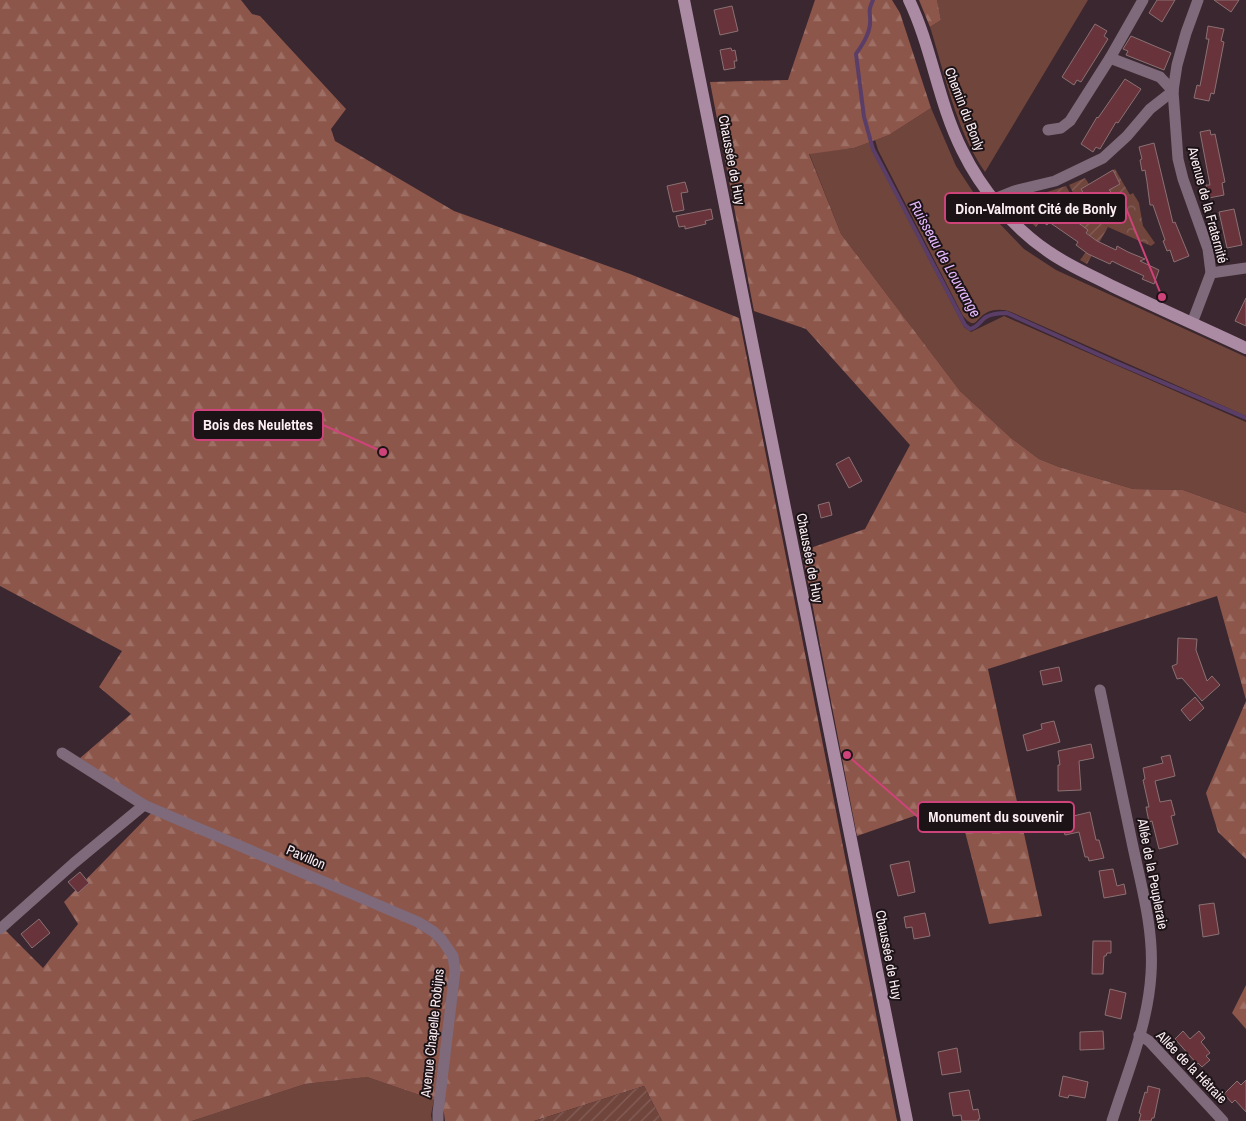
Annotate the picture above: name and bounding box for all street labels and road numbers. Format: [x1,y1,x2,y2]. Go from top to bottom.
street label: Chemin du Bonly [941,65,989,154]
street label: Chaussée de Huy [714,113,750,207]
street label: Avenue de la Fraternité [1184,144,1232,265]
street label: Chaussée de Huy [792,511,828,605]
street label: Allée de la Peupleraie [1133,816,1173,931]
street label: Pavillon [284,841,328,873]
street label: Chaussée de Huy [871,908,907,1002]
street label: Avenue Chapelle Robijns [416,967,448,1099]
street label: Allée de la Hêtraie [1152,1026,1231,1107]

